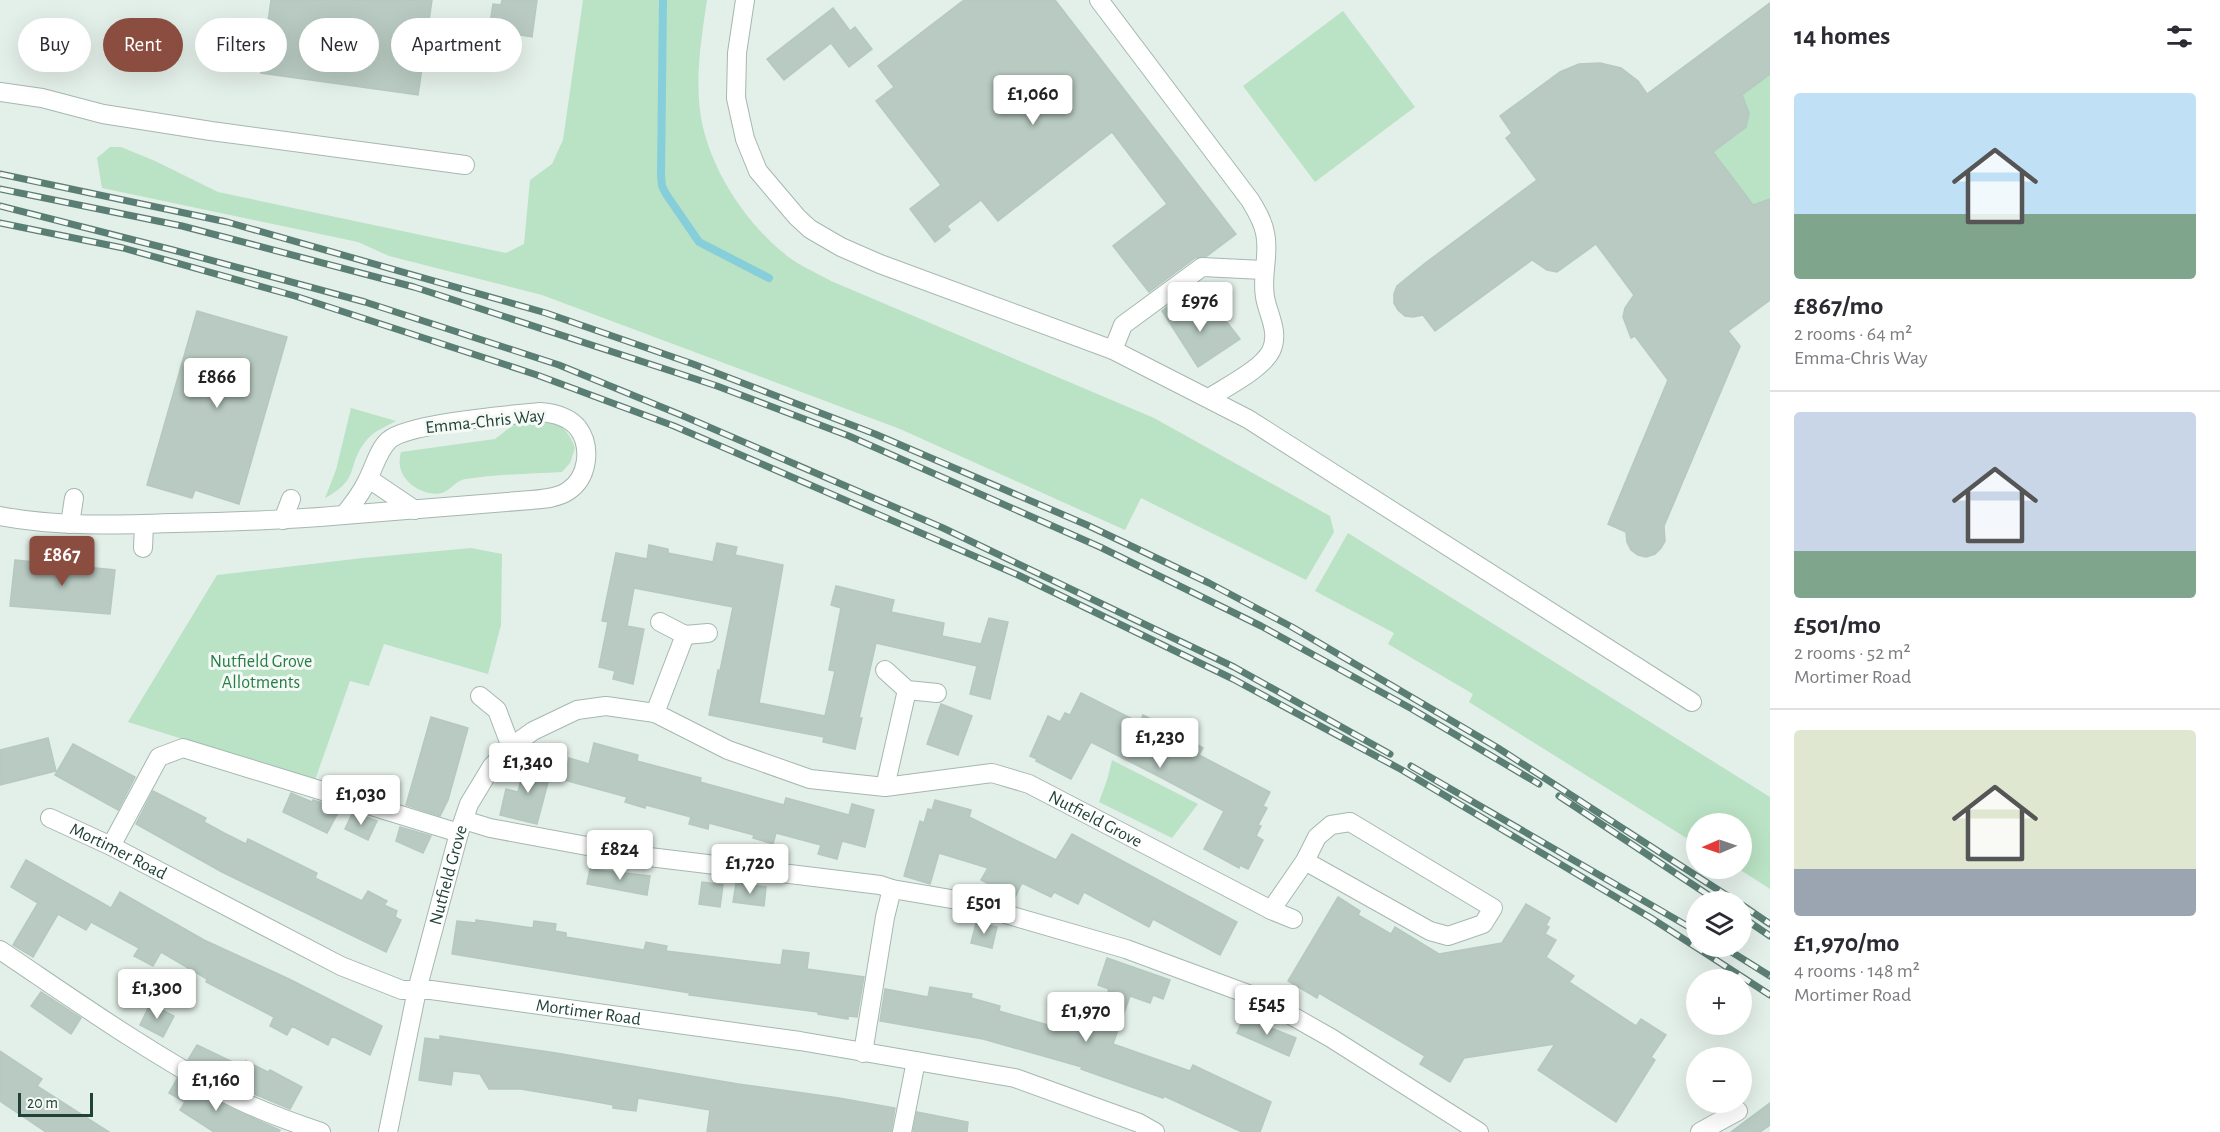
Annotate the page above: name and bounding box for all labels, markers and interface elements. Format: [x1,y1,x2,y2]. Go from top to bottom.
chip: Buy [18,18,91,72]
chip: Rent [103,18,183,72]
chip: Filters [195,18,287,72]
chip: New [299,18,379,72]
chip: Apartment [391,18,522,72]
icon: filters [2163,20,2196,53]
text: 14 homes [1794,23,1890,49]
pin: £1,060 [984,75,1082,126]
text: £1,060 [1007,84,1059,104]
icon: home [1941,132,2049,240]
pin: £976 [1164,282,1236,333]
text: £976 [1182,291,1218,311]
text: £867/mo [1794,293,1883,319]
text: 2 rooms · 64 m² [1794,324,1912,344]
text: Emma-Chris Way [1794,348,1928,368]
pin: £866 [181,358,253,409]
text: £866 [198,367,236,387]
street label: Emma-Chris Way [424,407,546,437]
icon: home [1941,451,2049,559]
pin: £867 [26,536,98,587]
text: £867 [43,545,81,565]
text: £501/mo [1794,612,1881,638]
text: 2 rooms · 52 m² [1794,643,1911,663]
park label: Nutfield Grove Allotments [210,653,312,692]
text: Mortimer Road [1794,667,1911,687]
pin: £1,230 [1111,718,1209,769]
text: £1,230 [1135,727,1185,747]
pin: £1,340 [479,743,577,794]
text: £1,340 [503,752,553,772]
icon: home [1941,769,2049,877]
pin: £1,030 [312,775,410,826]
text: £1,030 [336,784,386,804]
street label: Nutfield Grove [1045,788,1145,851]
north arrow [1686,813,1752,879]
map controls [1686,813,1752,1113]
street label: Mortimer Road [67,820,169,883]
street label: Nutfield Grove [427,823,471,927]
pin: £824 [584,830,656,881]
text: £824 [601,839,639,859]
pin: £1,720 [701,844,799,895]
text: £1,720 [725,853,775,873]
pin: £501 [948,884,1020,935]
button: layers [1686,891,1752,957]
text: £501 [966,893,1002,913]
text: £1,970/mo [1794,930,1899,956]
text: 4 rooms · 148 m² [1794,961,1920,981]
pin: £1,300 [108,969,206,1020]
button: + [1686,969,1752,1035]
text: £1,300 [132,978,182,998]
pin: £545 [1231,985,1303,1036]
text: Mortimer Road [1794,985,1911,1005]
pin: £1,970 [1037,992,1135,1043]
text: £545 [1249,994,1285,1014]
street label: Mortimer Road [535,997,642,1029]
text: £1,970 [1061,1001,1111,1021]
button: − [1686,1047,1752,1113]
pin: £1,160 [167,1061,265,1112]
text: £1,160 [192,1070,240,1090]
scale bar [18,1090,93,1118]
text: 20 m [27,1095,58,1111]

